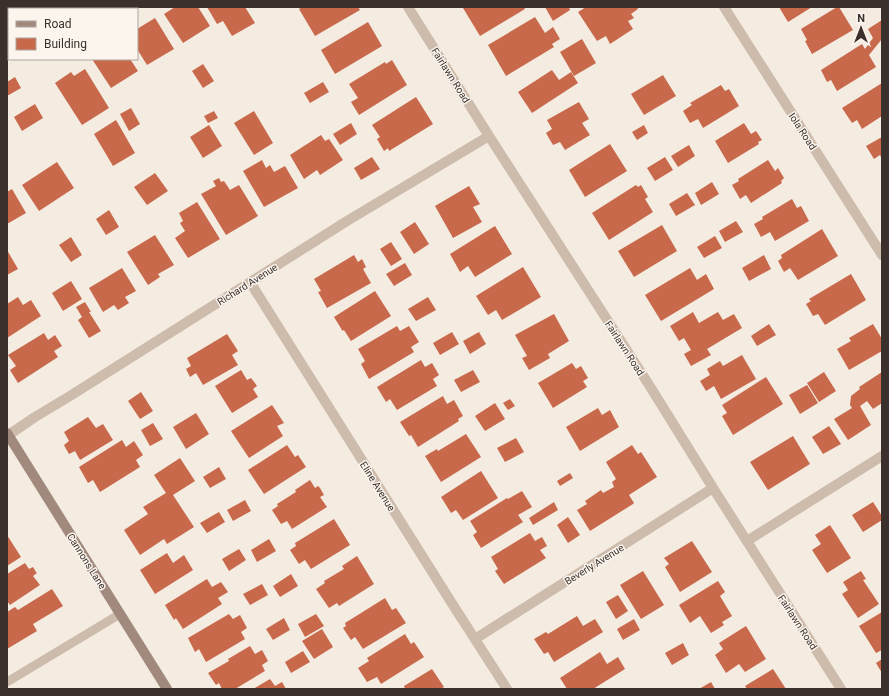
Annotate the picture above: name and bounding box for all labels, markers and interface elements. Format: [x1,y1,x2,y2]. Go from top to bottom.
legend [8,8,138,60]
north arrow [841,8,881,48]
text: N [857,12,865,25]
text: Road [44,17,72,31]
text: Building [44,37,87,51]
street label: Fairlawn Road [429,46,472,105]
street label: Iola Road [787,111,819,152]
street label: Richard Avenue [215,262,279,307]
street label: Fairlawn Road [603,319,646,378]
street label: Eline Avenue [358,459,397,513]
street label: Cannons Lane [65,531,108,591]
street label: Beverly Avenue [563,542,626,587]
street label: Fairlawn Road [776,593,819,652]

